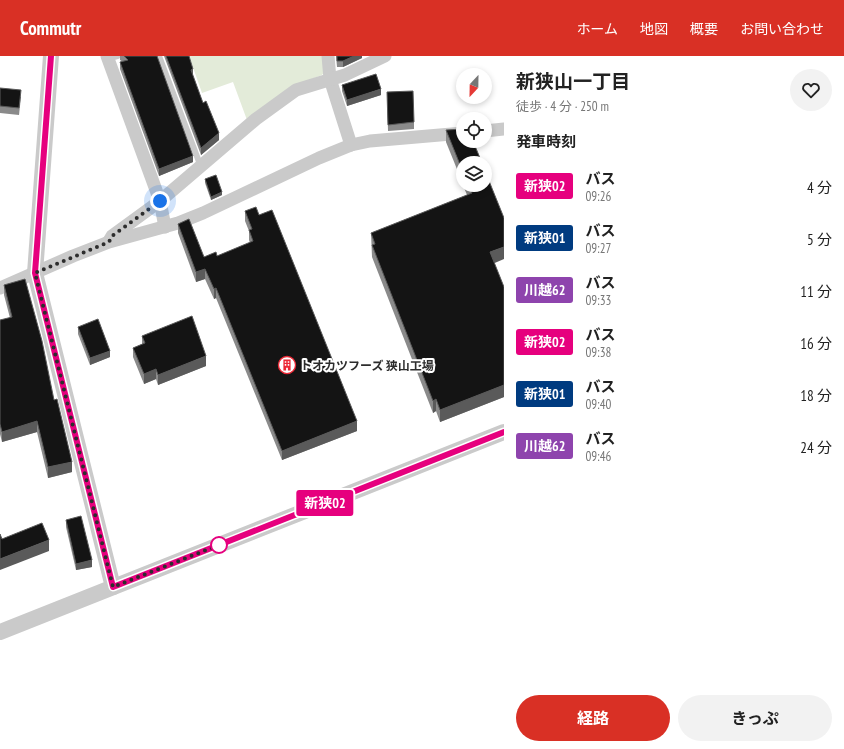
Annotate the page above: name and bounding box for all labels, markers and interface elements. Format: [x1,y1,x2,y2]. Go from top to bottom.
text: Commutr [20,16,81,40]
text: ホーム [576,20,618,38]
text: 地図 [640,20,668,38]
text: 概要 [690,20,718,38]
text: お問い合わせ [740,20,824,38]
north arrow [456,68,492,104]
map controls [456,68,492,192]
text: 新狭山一丁目 [516,69,630,93]
button: heart [790,69,832,111]
text: 徒歩 · 4 分 · 250 m [516,98,609,115]
button: locate [456,112,492,148]
text: 発車時刻 [516,132,576,151]
button: layers [456,156,492,192]
text: バス [585,169,615,188]
text: 新狭02 [524,177,565,195]
text: 4 分 [807,178,832,197]
text: 09:26 [585,188,611,205]
your location [150,191,170,211]
text: バス [585,221,615,240]
text: 新狭01 [524,229,565,247]
text: 5 分 [807,230,832,249]
text: 09:27 [585,240,611,257]
text: バス [585,273,615,292]
text: 川越62 [524,281,565,299]
text: 11 分 [800,282,832,301]
text: 09:33 [585,292,611,309]
text: バス [585,325,615,344]
text: 新狭02 [524,333,565,351]
text: 16 分 [800,334,832,353]
text: 09:38 [585,344,611,361]
building icon: トオカツフーズ 狭山工場 [277,355,297,375]
place label: トオカツフーズ 狭山工場 [300,358,434,373]
text: バス [585,377,615,396]
text: 新狭01 [524,385,565,403]
text: 18 分 [800,386,832,405]
text: 09:40 [585,396,611,413]
text: バス [585,429,615,448]
text: 川越62 [524,437,565,455]
text: 24 分 [800,438,832,457]
text: 09:46 [585,448,611,465]
line badge: 新狭02 [297,490,353,516]
text: 新狭02 [304,494,346,512]
unlabelled marker [210,536,228,554]
button: 経路 [516,695,670,741]
button: きっぷ [678,695,832,741]

